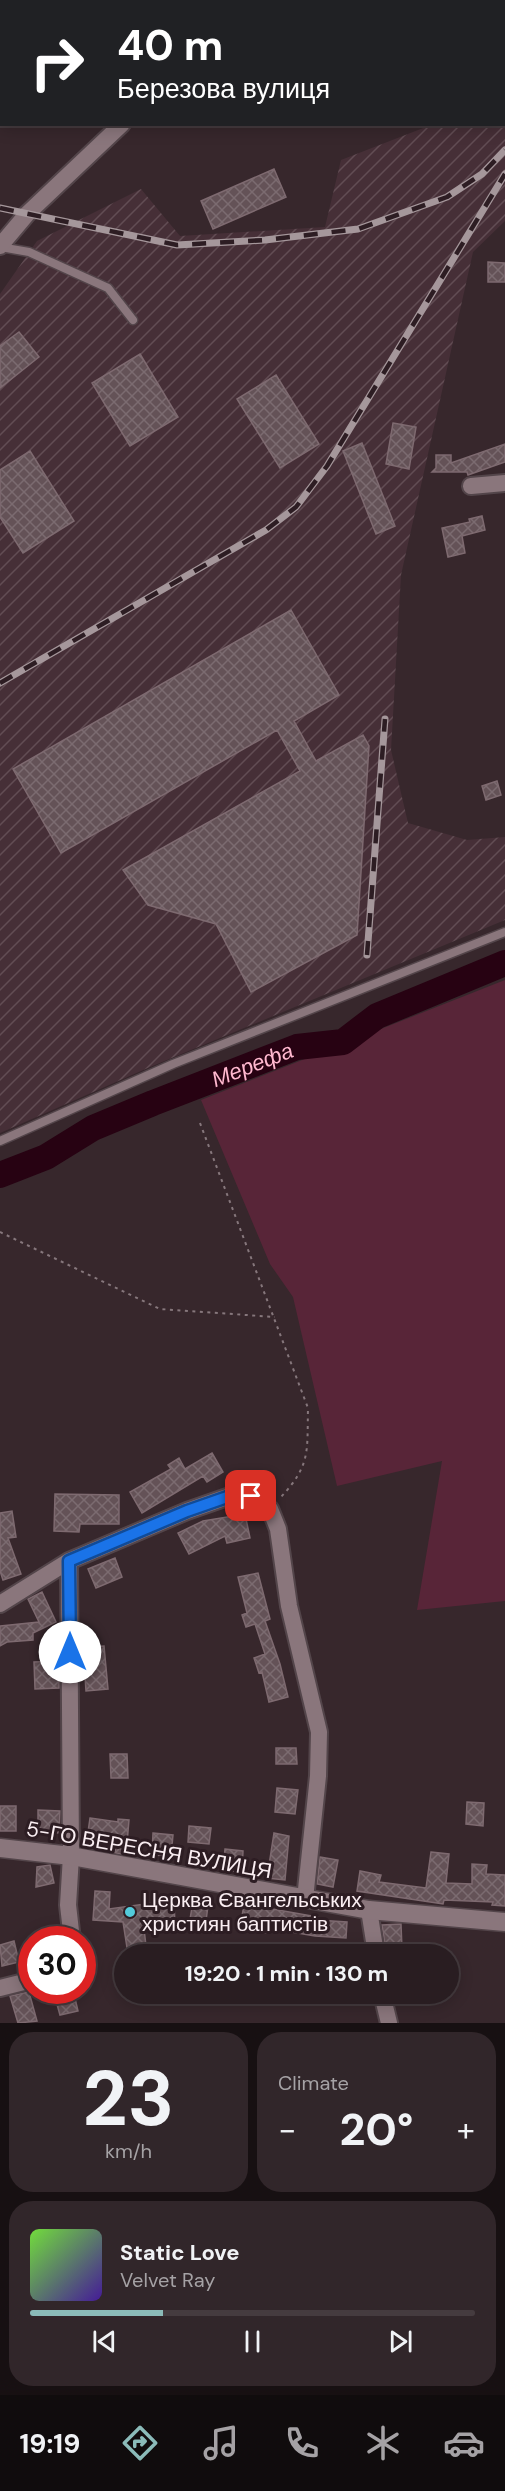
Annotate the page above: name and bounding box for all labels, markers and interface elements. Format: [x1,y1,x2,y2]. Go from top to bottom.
text: 40 m [117,18,223,73]
icon: right [18,24,96,102]
text: Березова вулиця [117,71,330,106]
water label: Мерефа [207,1035,297,1093]
pin [225,1470,276,1521]
icon: arrive [234,1479,267,1512]
position arrow [38,1620,102,1684]
street label: 5-ГО ВЕРЕСНЯ ВУЛИЦЯ [24,1815,274,1885]
place label: Церква Євангельських християн баптистів [142,1886,362,1938]
marker: Церква Євангельських християн баптистів [123,1905,137,1919]
speed limit sign: 30 [18,1926,96,2004]
text: 19:20 · 1 min · 130 m [185,1959,388,1988]
text: 23 [82,2048,175,2149]
text: Climate [278,2070,349,2096]
text: 20° [340,2100,413,2159]
text: − [278,2108,296,2151]
text: + [457,2108,475,2151]
text: km/h [105,2138,152,2164]
text: Static Love [120,2238,240,2267]
text: Velvet Ray [120,2267,215,2293]
icon: previous [88,2325,121,2358]
icon: pause [236,2325,269,2358]
icon: next [384,2325,417,2358]
icon: directions [119,2422,161,2464]
icon: music [200,2422,242,2464]
icon: phone [281,2422,323,2464]
icon: climate [362,2422,404,2464]
icon: car [443,2422,485,2464]
text: 19:19 [20,2426,80,2461]

